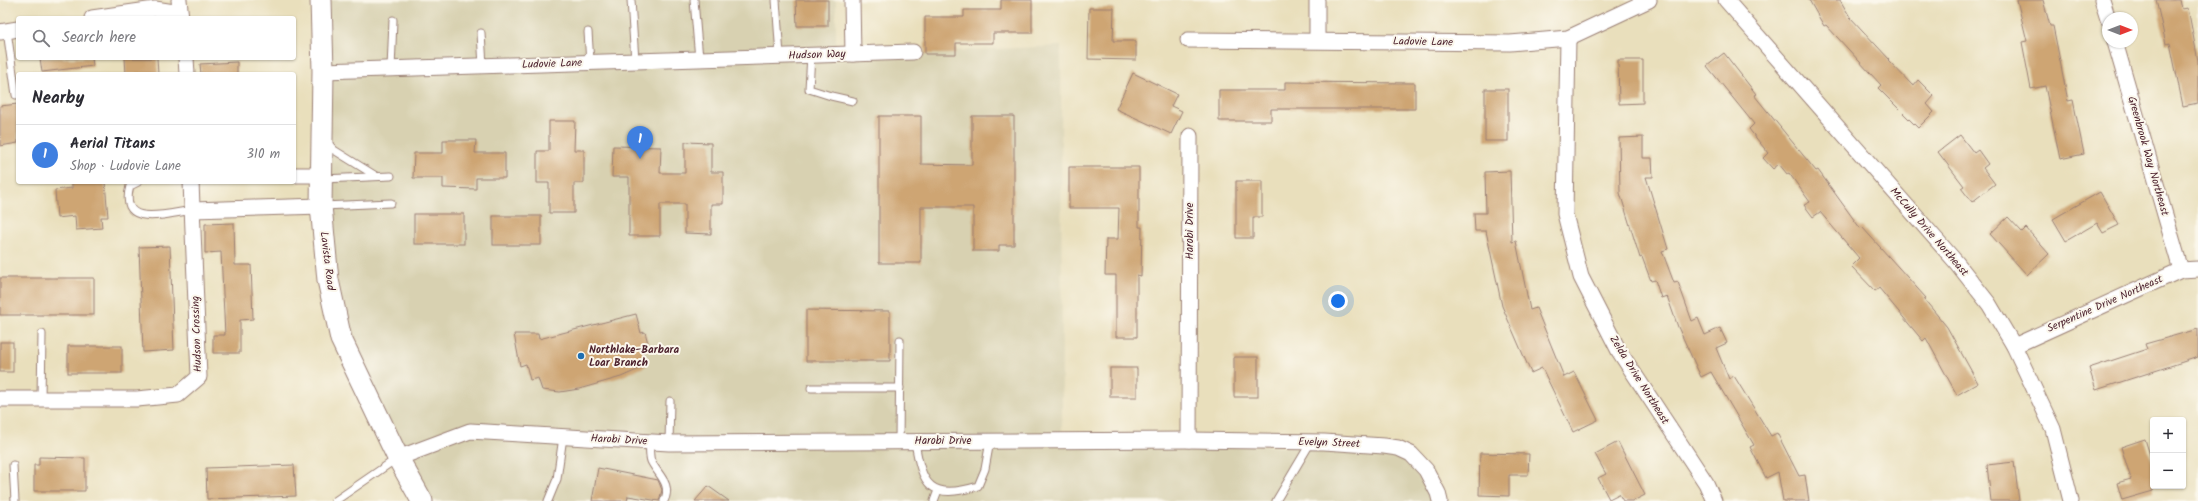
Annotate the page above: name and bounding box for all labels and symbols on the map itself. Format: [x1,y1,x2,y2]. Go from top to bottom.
north arrow [2102,12,2138,48]
street label: Ladovie Lane [1393,32,1453,52]
street label: Hudson Way [788,45,847,65]
street label: Ludovie Lane [522,54,583,74]
street label: Greenbrook Way Northeast [2122,94,2174,219]
pin: 1 [627,126,653,159]
street label: McCully Drive Northeast [1885,183,1973,281]
street label: Harobi Drive [1181,203,1199,259]
street label: Lavista Road [314,231,340,292]
street label: Serpentine Drive Northeast [2044,270,2167,338]
your location [1328,291,1348,311]
street label: Hudson Crossing [187,296,207,372]
street label: Zelda Drive Northeast [1604,332,1674,429]
place label: Northlake-Barbara Loar Branch [589,341,680,372]
marker: Northlake-Barbara Loar Branch [576,351,586,361]
street label: Harobi Drive [590,430,648,450]
street label: Harobi Drive [915,432,971,450]
street label: Evelyn Street [1298,433,1361,453]

